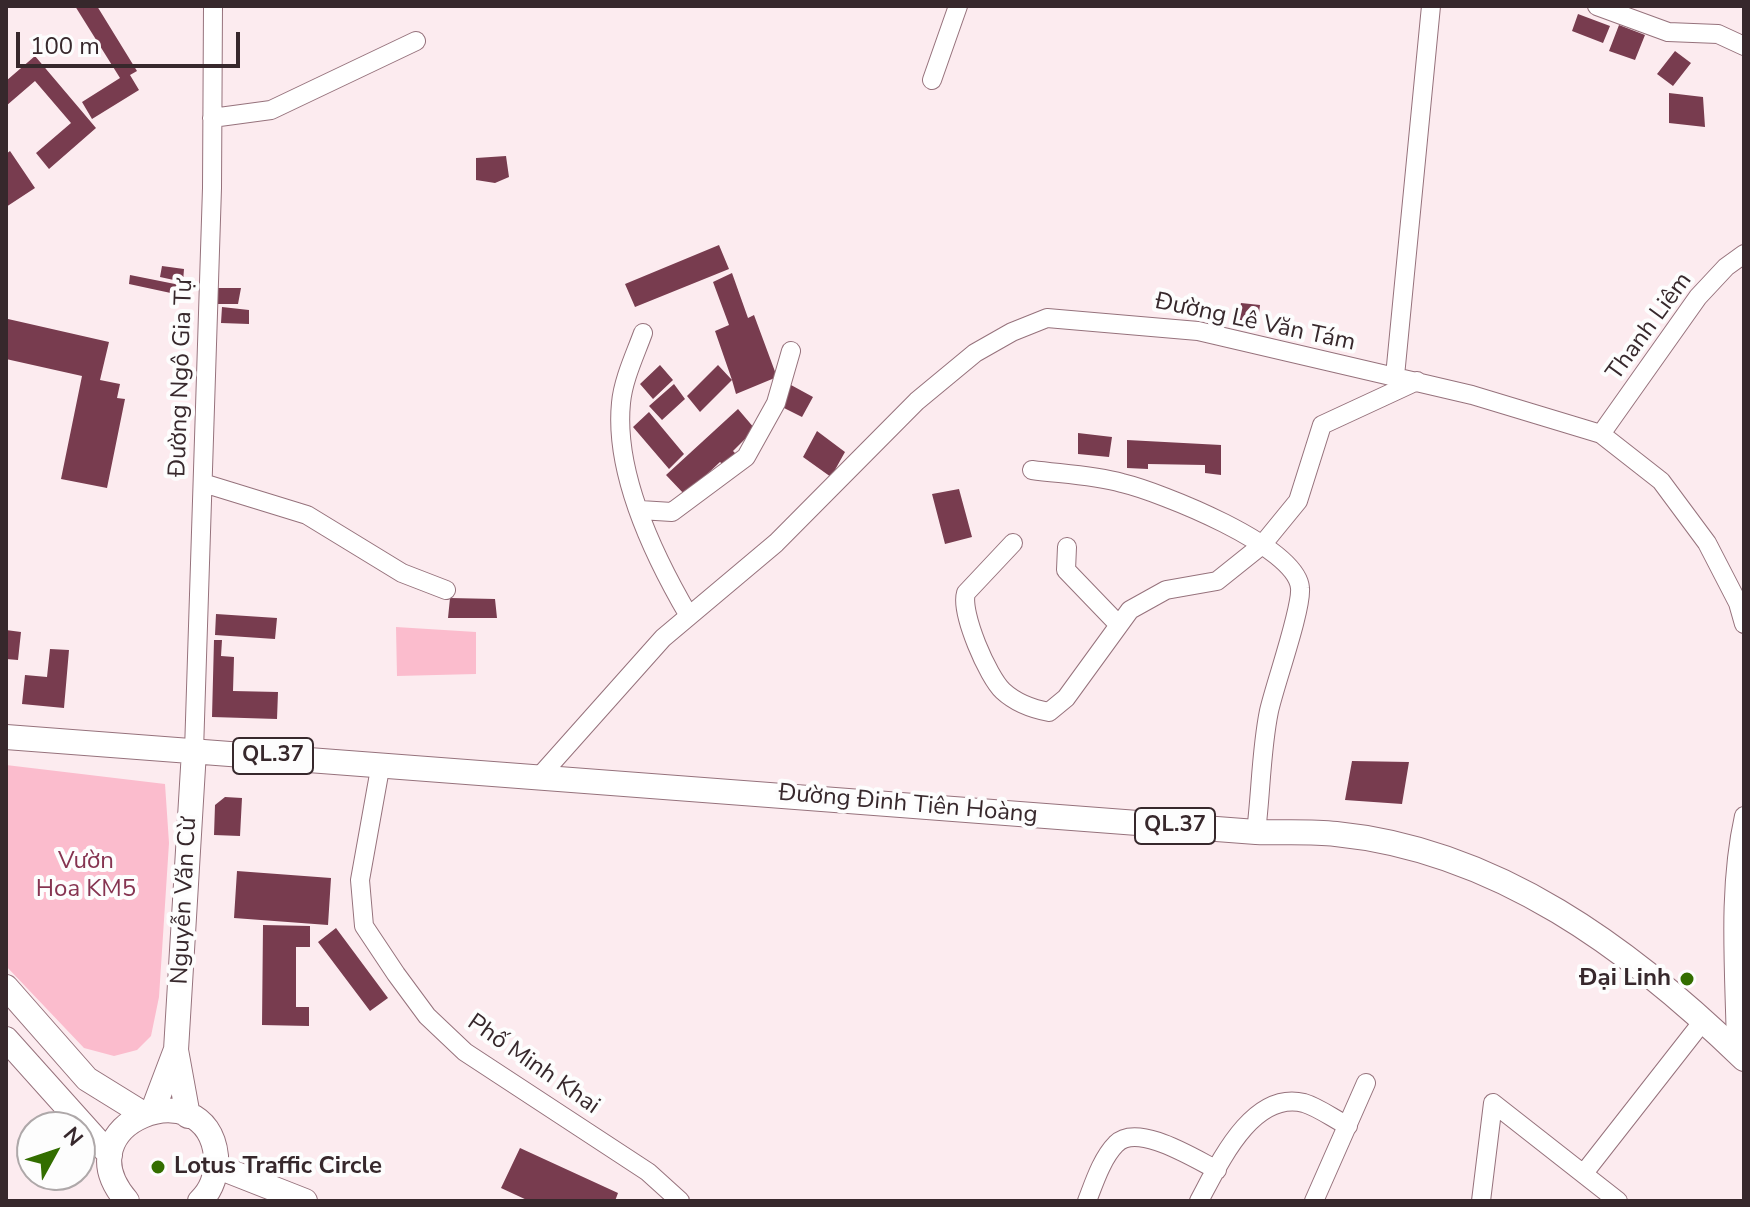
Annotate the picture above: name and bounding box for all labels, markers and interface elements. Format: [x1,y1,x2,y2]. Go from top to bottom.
scale bar [20,16,244,66]
text: 100 m [30,30,100,62]
street label: Thanh Liêm [1601,268,1699,386]
street label: Đường Ngô Gia Tự [164,279,200,477]
street label: Đường Lê Văn Tám [1152,288,1358,358]
road number: QL.37 [233,738,313,774]
street label: Đường Đinh Tiên Hoàng [777,779,1039,831]
road number: QL.37 [1135,808,1215,844]
street label: Nguyễn Văn Cừ [166,817,204,985]
park label: Vườn Hoa KM5 [36,848,136,904]
place label: Đại Linh [1579,965,1671,993]
marker: Đại Linh [1678,970,1696,988]
street label: Phố Minh Khai [461,1009,605,1121]
north arrow [16,1111,96,1191]
text: N [56,1121,90,1153]
place label: Lotus Traffic Circle [174,1153,382,1181]
marker: Lotus Traffic Circle [149,1158,167,1176]

